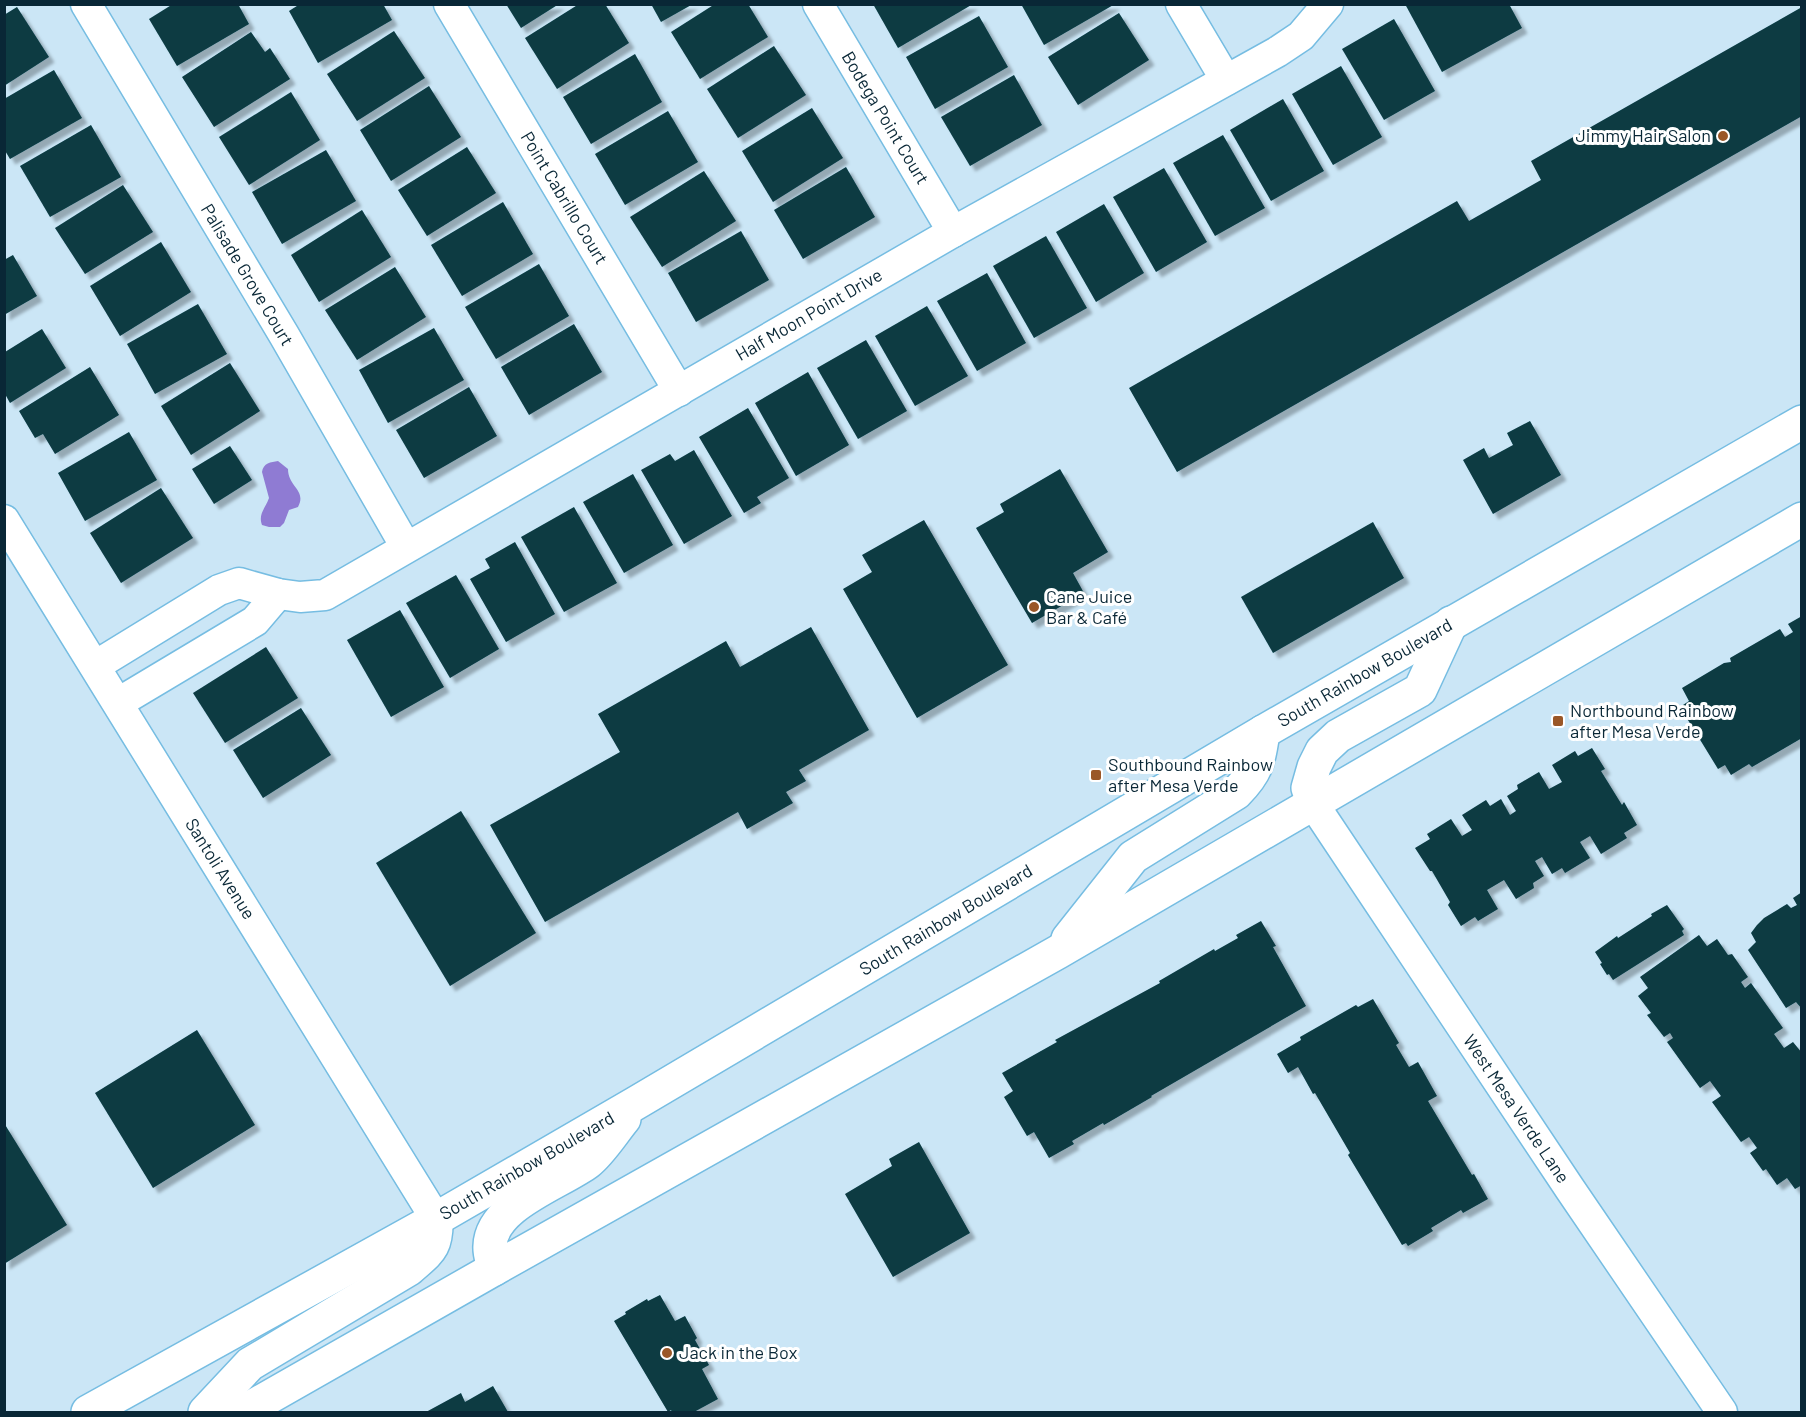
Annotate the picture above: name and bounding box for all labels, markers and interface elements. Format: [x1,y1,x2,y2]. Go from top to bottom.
street label: Bodega Point Court [837,47,934,188]
place label: Jimmy Hair Salon [1575,124,1711,146]
street label: Point Cabrillo Court [517,127,613,268]
marker: Jimmy Hair Salon [1716,129,1730,143]
street label: Palisade Grove Court [197,200,299,349]
street label: Half Moon Point Drive [731,263,886,365]
place label: Cane Juice Bar & Café [1046,585,1132,628]
marker: Cane Juice Bar & Café [1027,600,1041,614]
street label: South Rainbow Boulevard [1273,613,1456,731]
place label: Northbound Rainbow after Mesa Verde [1570,699,1734,742]
marker: Northbound Rainbow after Mesa Verde [1551,714,1565,728]
place label: Southbound Rainbow after Mesa Verde [1108,753,1273,796]
marker: Southbound Rainbow after Mesa Verde [1089,768,1103,782]
street label: Santoli Avenue [181,814,261,923]
street label: South Rainbow Boulevard [855,859,1036,980]
street label: West Mesa Verde Lane [1459,1030,1575,1187]
street label: South Rainbow Boulevard [435,1106,618,1224]
place label: Jack in the Box [679,1341,798,1363]
marker: Jack in the Box [660,1346,674,1360]

